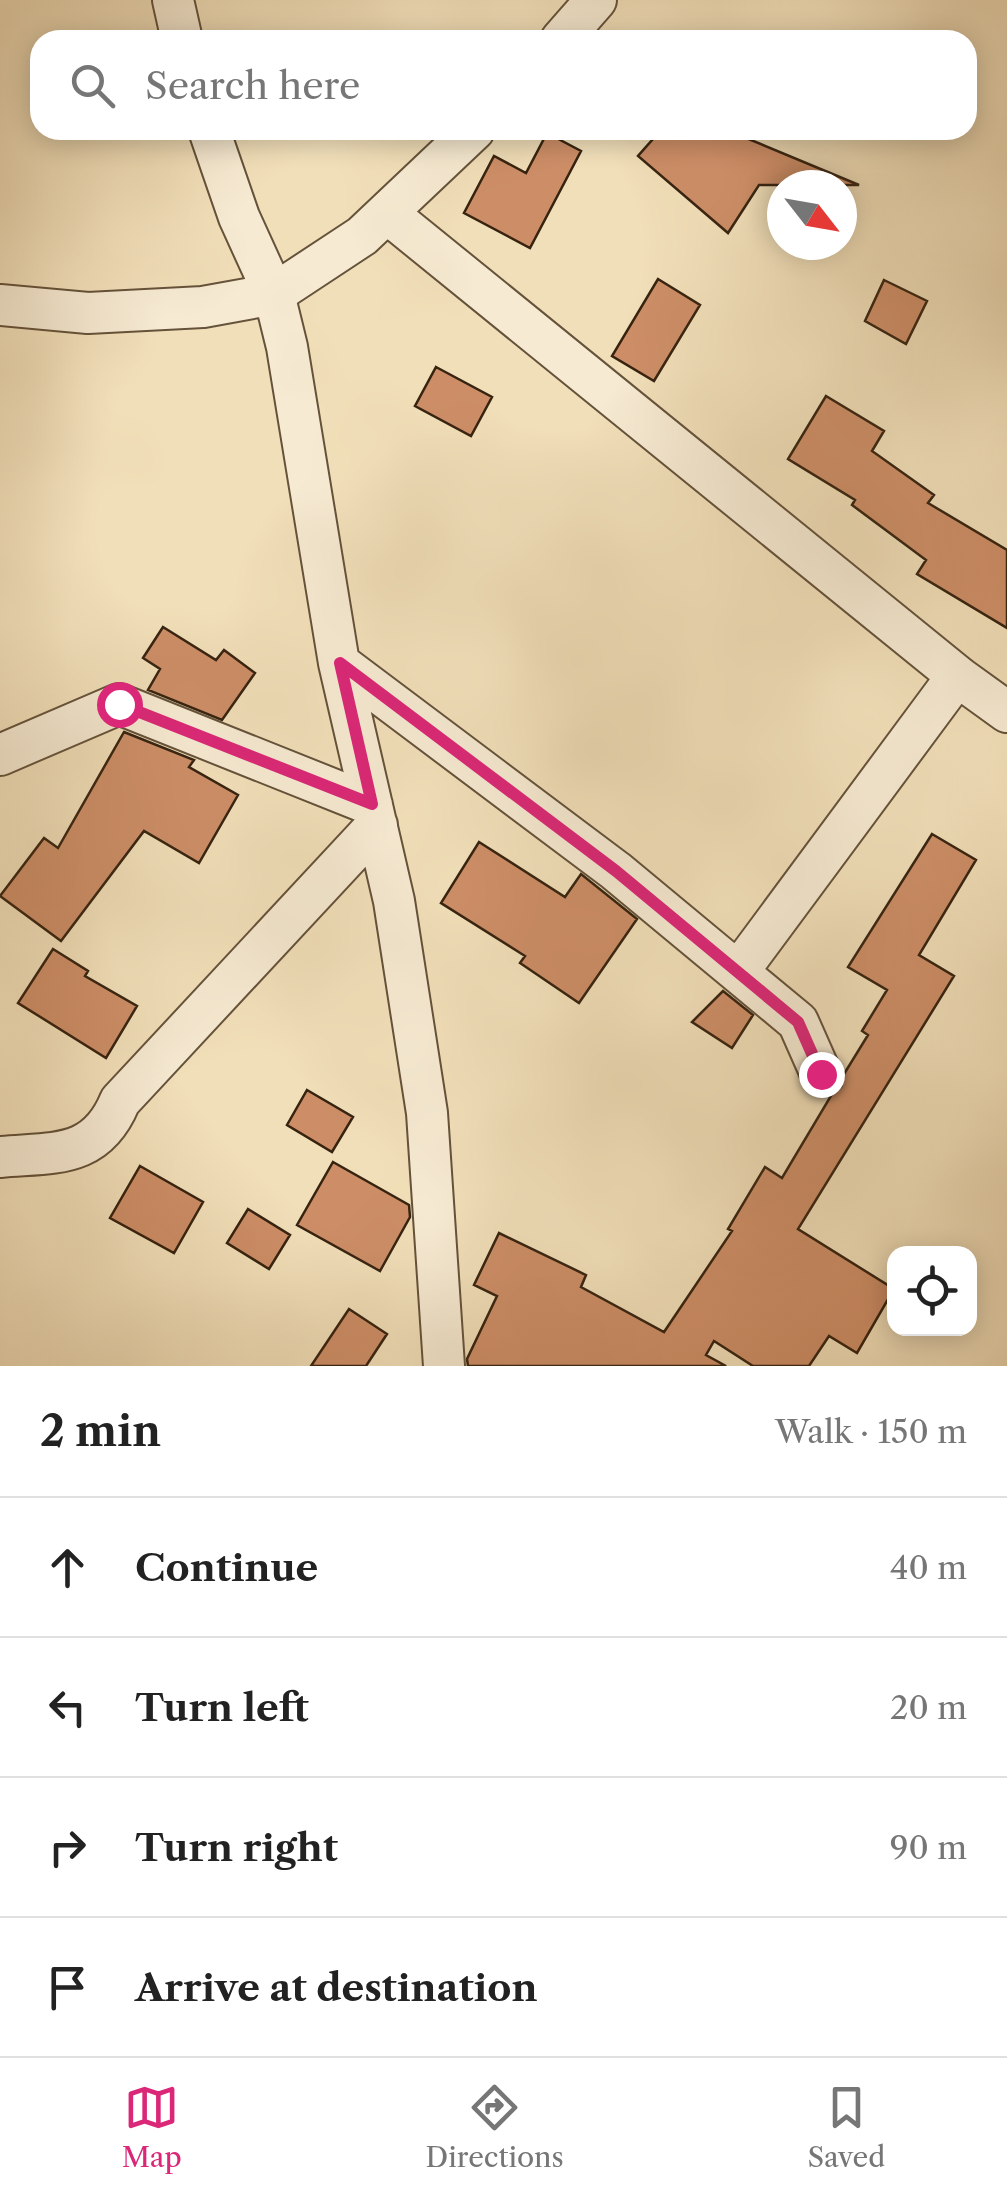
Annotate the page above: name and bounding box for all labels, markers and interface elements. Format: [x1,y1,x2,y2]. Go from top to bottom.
search box [30,30,977,140]
icon: search [65,58,120,113]
text: Search here [145,62,360,109]
north arrow [767,170,857,260]
route start [97,682,143,728]
route end [799,1052,845,1098]
map controls [887,1246,977,1336]
button: locate [887,1246,977,1336]
text: 2 min [40,1405,161,1457]
text: Walk · 150 m [775,1412,967,1451]
icon: ahead [40,1540,95,1595]
text: Continue [135,1544,318,1591]
text: 40 m [890,1548,967,1587]
icon: left [40,1680,95,1735]
text: Turn left [135,1684,309,1731]
text: 20 m [890,1688,967,1727]
icon: right [40,1820,95,1875]
text: Turn right [135,1824,338,1871]
text: 90 m [890,1828,967,1867]
icon: arrive [40,1960,95,2015]
text: Arrive at destination [135,1964,538,2011]
tab: Map [122,2080,182,2174]
tab: Directions [425,2080,564,2174]
tab: Saved [807,2080,885,2174]

